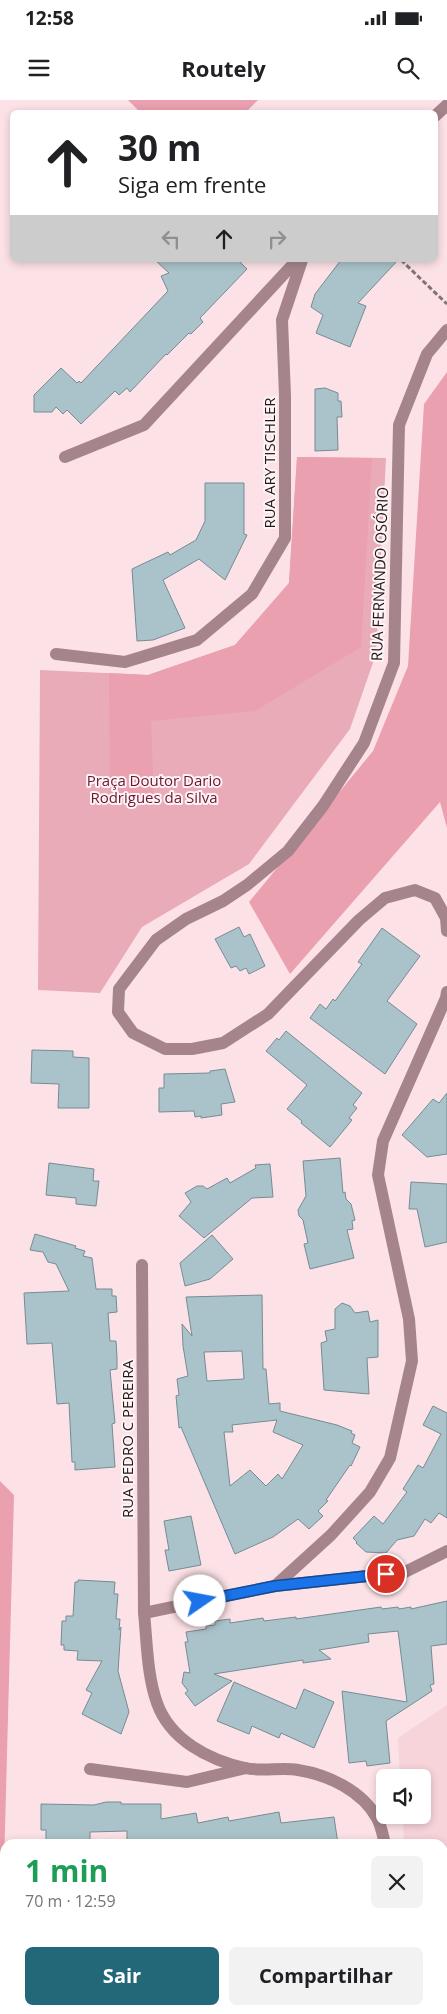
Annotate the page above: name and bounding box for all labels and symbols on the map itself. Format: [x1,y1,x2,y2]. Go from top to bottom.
street label: RUA ARY TISCHLER [259,397,279,529]
street label: RUA FERNANDO OSÓRIO [366,487,392,661]
park label: Praça Doutor Dario Rodrigues da Silva [87,770,221,807]
street label: RUA PEDRO C PEREIRA [117,1360,137,1518]
pin [365,1553,407,1595]
position arrow [173,1574,225,1626]

